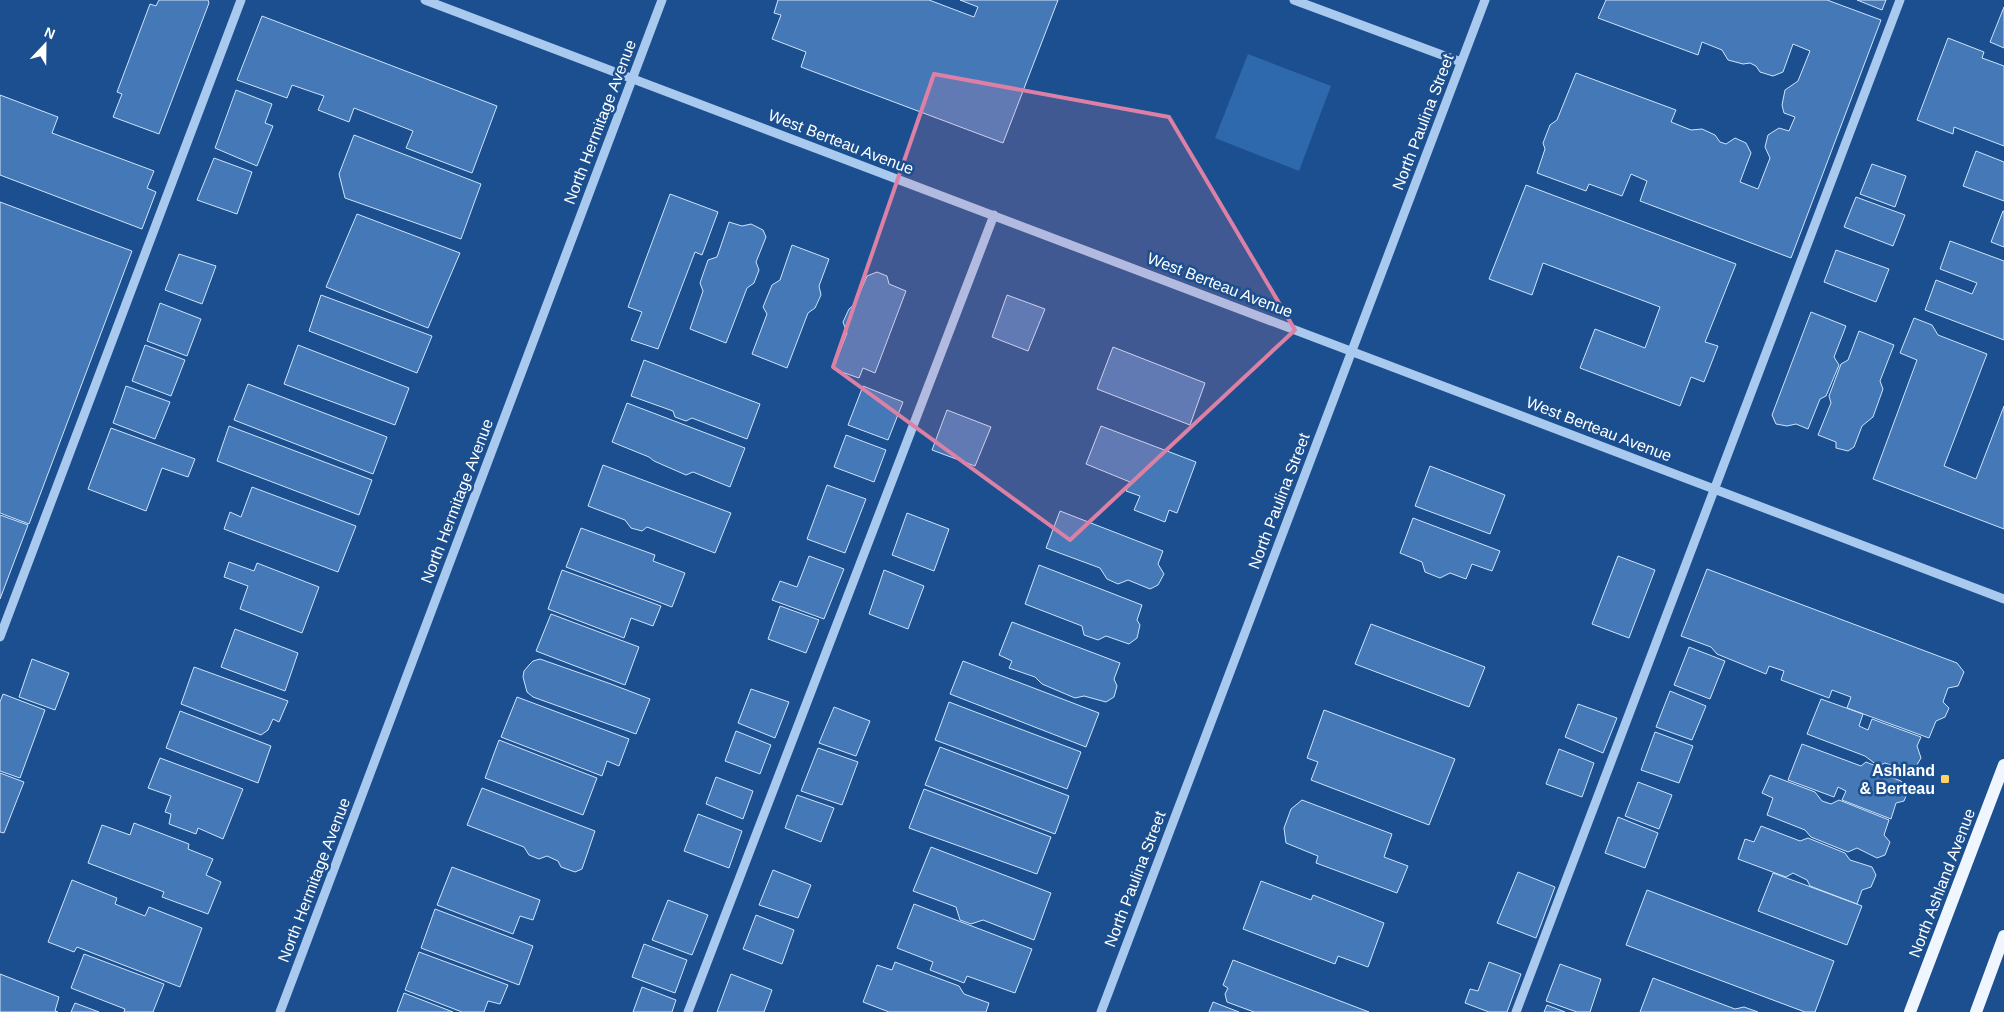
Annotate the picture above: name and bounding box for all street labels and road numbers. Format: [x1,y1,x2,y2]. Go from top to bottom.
street label: North Hermitage Avenue [561,37,639,207]
street label: North Paulina Street [1389,51,1457,192]
street label: West Berteau Avenue [766,106,916,178]
street label: West Berteau Avenue [1145,249,1295,321]
street label: West Berteau Avenue [1524,393,1674,465]
street label: North Hermitage Avenue [418,416,496,586]
street label: North Paulina Street [1245,430,1313,571]
street label: North Hermitage Avenue [275,795,353,965]
street label: North Ashland Avenue [1906,806,1978,960]
street label: North Paulina Street [1101,808,1169,949]

